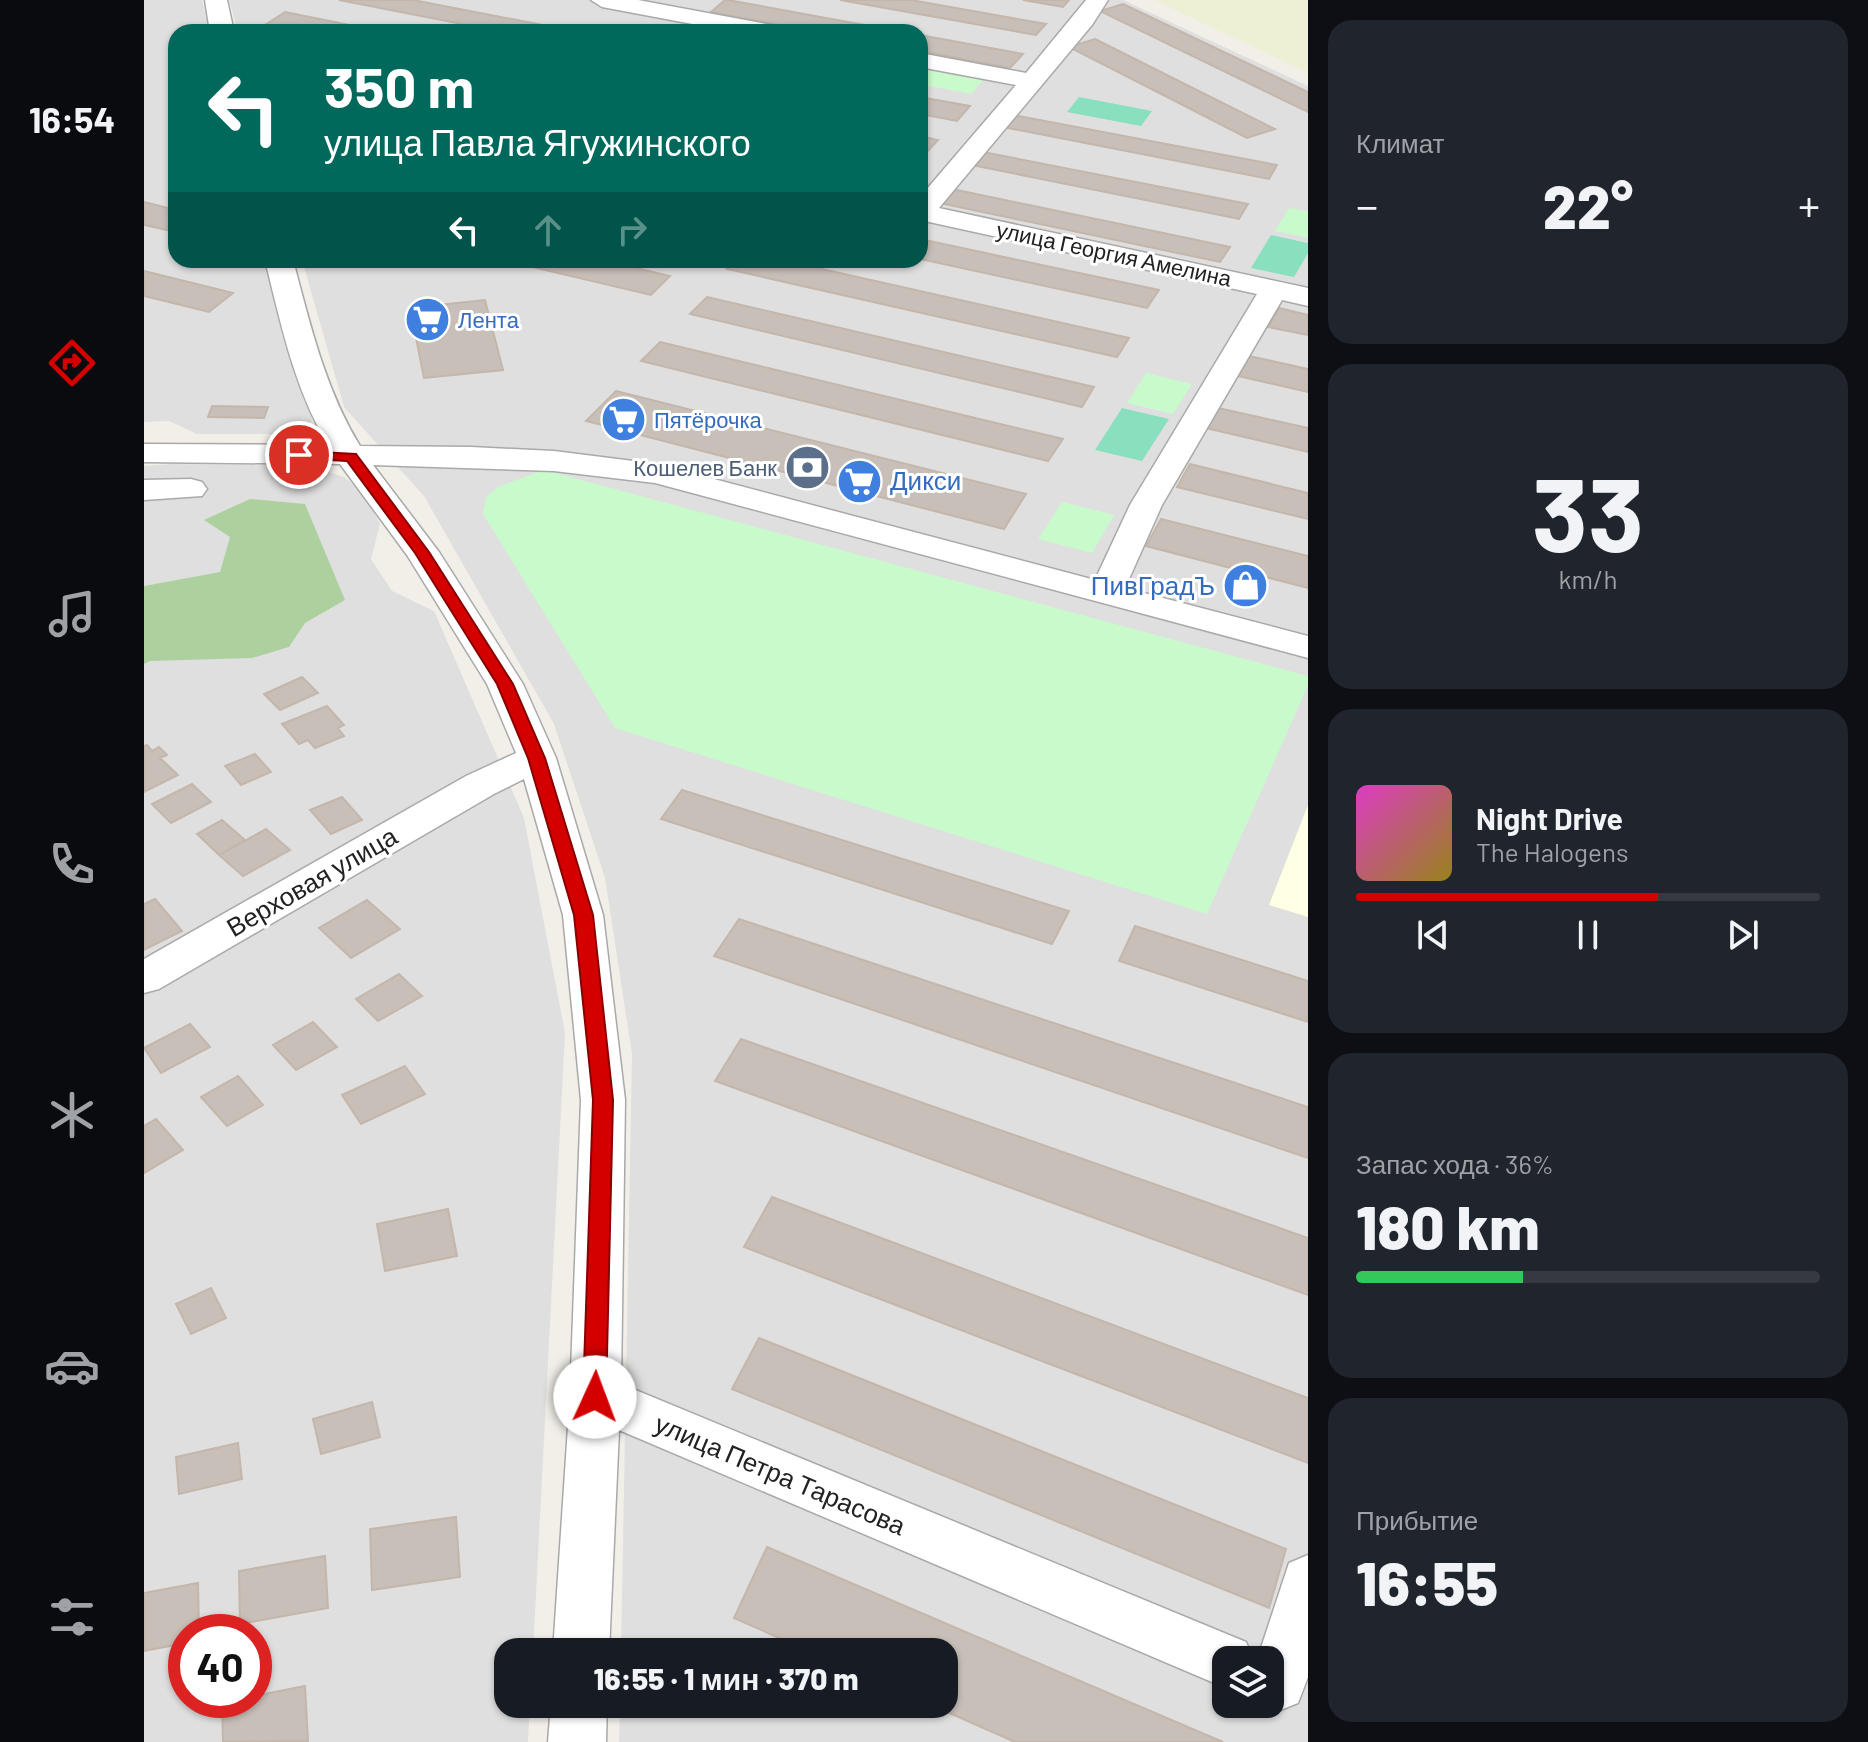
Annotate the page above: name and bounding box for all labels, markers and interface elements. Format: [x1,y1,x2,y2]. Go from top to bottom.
text: 350 m [324,52,474,119]
icon: left [192,56,296,160]
text: 16:54 [29,97,115,140]
text: улица Павла Ягужинского [324,120,751,163]
text: Климат [1356,127,1445,158]
text: 22° [1543,169,1633,241]
text: − [1356,178,1378,231]
text: + [1798,178,1820,231]
icon: left [442,208,486,252]
icon: ahead [526,208,570,252]
icon: right [610,208,654,252]
street label: улица Георгия Амелина [994,215,1235,292]
supermarket icon: Лента [403,296,451,344]
place label: Лента [458,306,520,332]
icon: directions [44,335,100,391]
supermarket icon: Пятёрочка [599,396,647,444]
place label: Пятёрочка [654,406,763,433]
pin [265,421,333,489]
icon: arrive [277,433,321,477]
bank icon: Кошелев Банк [784,444,832,492]
text: 33 [1532,448,1644,573]
place label: Кошелев Банк [633,454,777,480]
supermarket icon: Дикси [835,457,883,505]
place label: Дикси [890,464,961,495]
shop icon: ПивГрадЪ [1222,562,1270,610]
text: km/h [1559,563,1617,594]
place label: ПивГрадЪ [1091,569,1215,600]
icon: music [44,586,100,642]
text: Night Drive [1476,800,1623,836]
street label: Верховая улица [220,819,403,942]
icon: phone [44,836,100,892]
text: The Halogens [1476,836,1628,867]
icon: previous [1411,913,1455,957]
icon: pause [1566,913,1610,957]
icon: next [1721,913,1765,957]
icon: climate [44,1087,100,1143]
text: Запас хода · 36% [1356,1148,1554,1179]
text: 180 km [1356,1190,1540,1262]
icon: car [44,1338,100,1394]
position arrow [553,1355,637,1439]
street label: улица Петра Тарасова [651,1407,911,1541]
text: Прибытие [1356,1504,1478,1535]
text: 16:55 [1356,1546,1498,1618]
icon: filters [44,1589,100,1645]
speed limit sign: 40 [168,1614,272,1718]
map controls [1212,1646,1284,1718]
button: layers [1212,1646,1284,1718]
text: 16:55 · 1 мин · 370 m [594,1660,858,1696]

